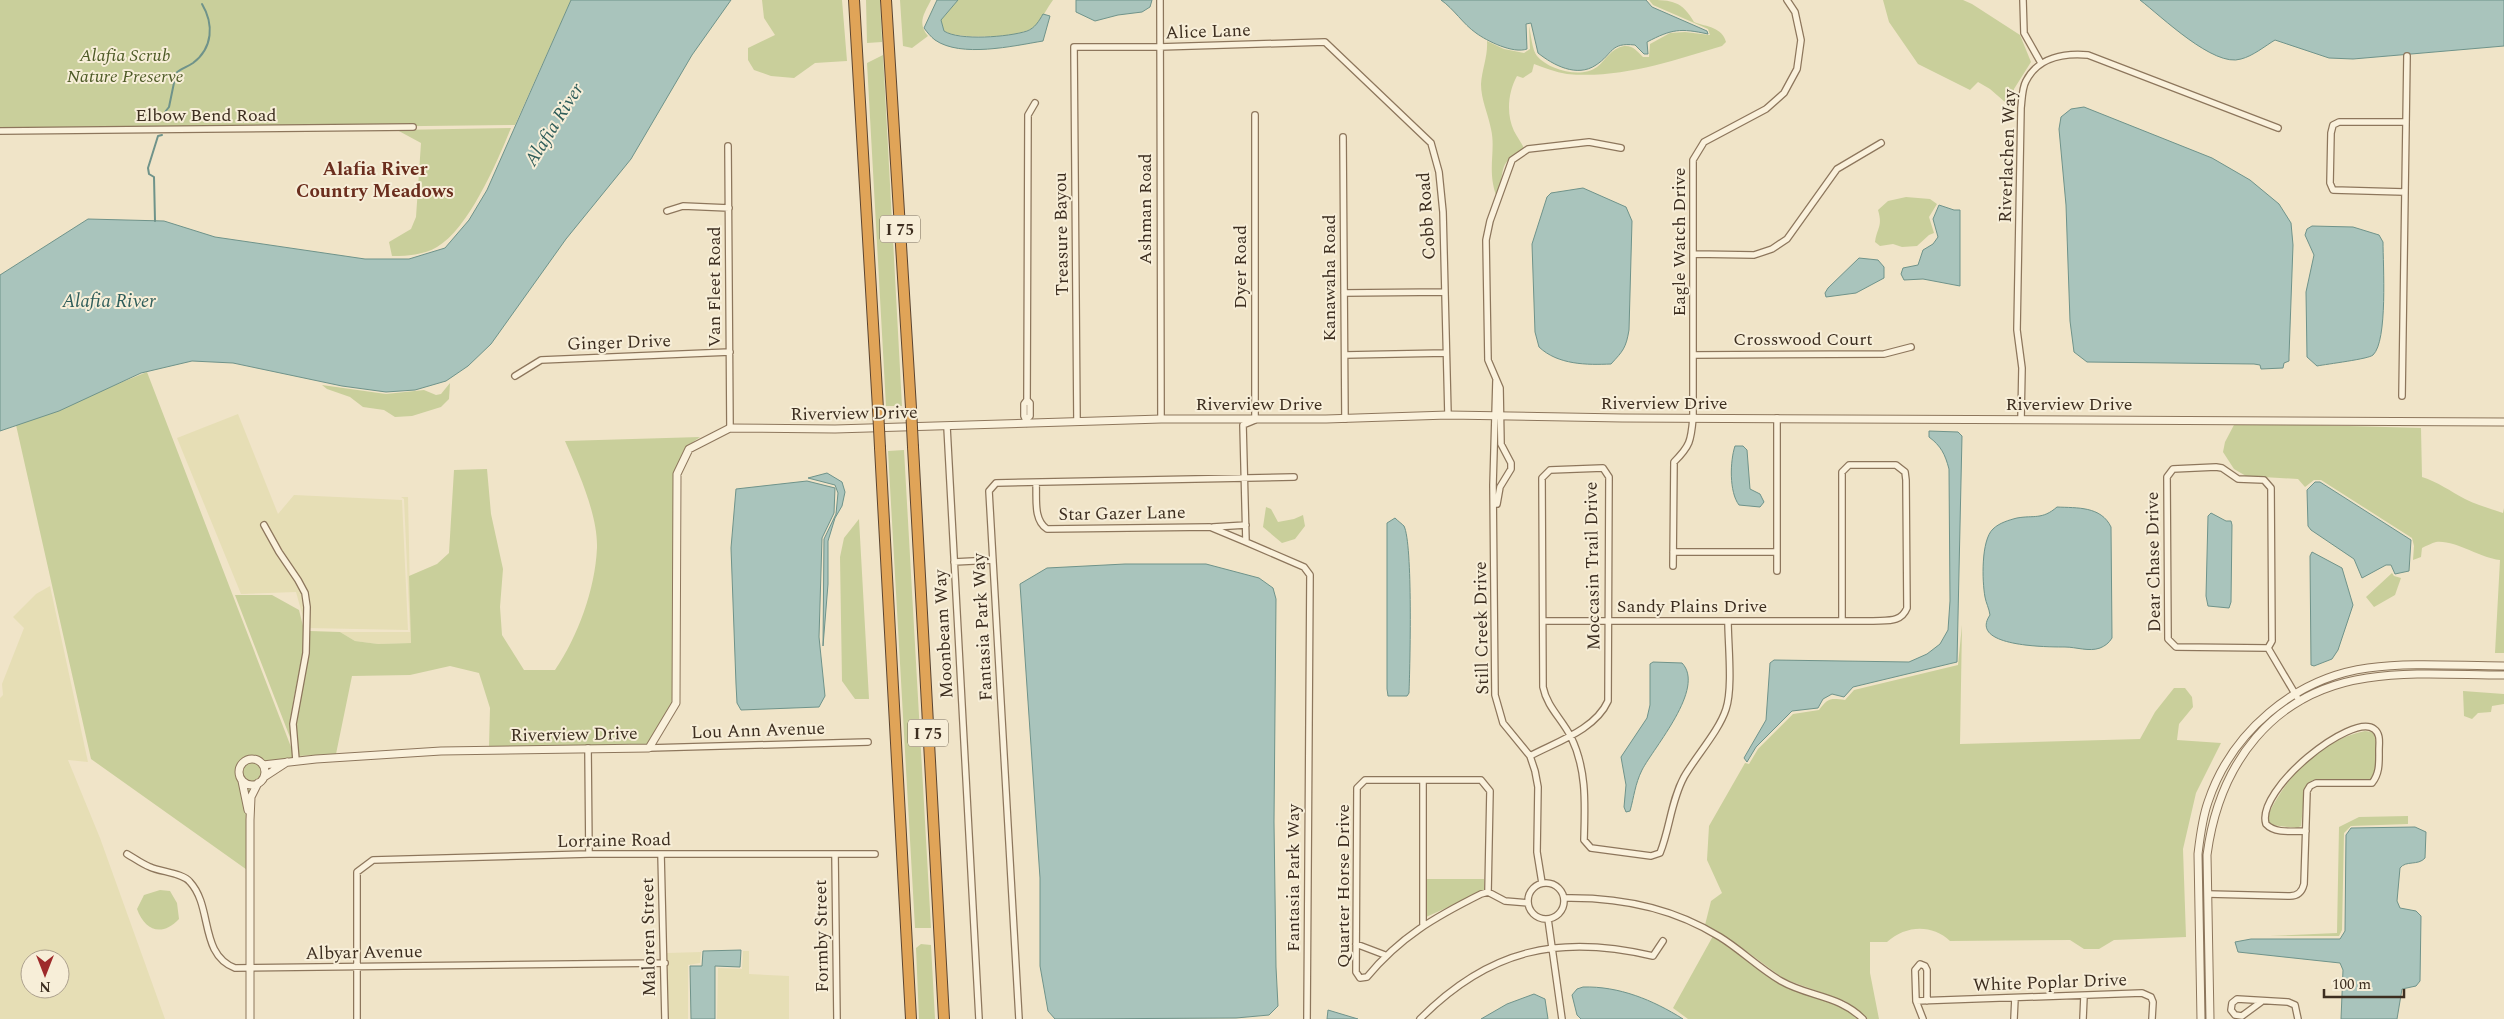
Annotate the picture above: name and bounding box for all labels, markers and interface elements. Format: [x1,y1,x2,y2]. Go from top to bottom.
street label: Alice Lane [1165,17,1251,46]
park label: Alafia Scrub Nature Preserve [67,42,183,90]
water label: Alafia River [517,77,592,173]
street label: Riverlachen Way [1992,87,2023,223]
street label: Elbow Bend Road [135,102,277,129]
street label: Ashman Road [1132,153,1159,265]
district label: Alafia River Country Meadows [296,155,454,206]
street label: Eagle Watch Drive [1666,168,1693,316]
street label: Cobb Road [1410,171,1443,261]
street label: Treasure Bayou [1047,172,1076,296]
street label: Kanawaha Road [1316,214,1343,342]
road number: I 75 [880,215,920,242]
street label: Dyer Road [1227,225,1254,309]
street label: Van Fleet Road [701,226,728,348]
water label: Alafia River [61,287,156,316]
street label: Crosswood Court [1733,326,1873,353]
street label: Ginger Drive [567,327,671,358]
street label: Riverview Drive [1600,390,1728,417]
street label: Riverview Drive [1195,391,1323,418]
street label: Riverview Drive [2005,391,2133,418]
street label: Riverview Drive [790,399,918,428]
street label: Moccasin Trail Drive [1578,481,1607,651]
street label: Dear Chase Drive [2139,492,2168,632]
street label: Star Gazer Lane [1058,499,1186,528]
street label: Fantasia Park Way [965,551,1000,702]
street label: Still Creek Drive [1467,561,1496,695]
street label: Moonbeam Way [927,567,960,699]
street label: Sandy Plains Drive [1617,593,1767,620]
street label: Lou Ann Avenue [691,715,825,746]
street label: Riverview Drive [510,720,638,749]
road number: I 75 [908,720,948,746]
street label: Fantasia Park Way [1280,803,1307,952]
street label: Quarter Horse Drive [1330,804,1357,968]
street label: Lorraine Road [557,826,671,855]
street label: Maloren Street [634,877,663,997]
street label: Formby Street [807,879,836,993]
street label: Albyar Avenue [305,938,423,967]
north arrow [20,949,70,999]
street label: White Poplar Drive [1973,966,2128,999]
scale bar [2324,966,2404,998]
text: 100 m [2332,973,2371,996]
text: N [39,976,51,997]

